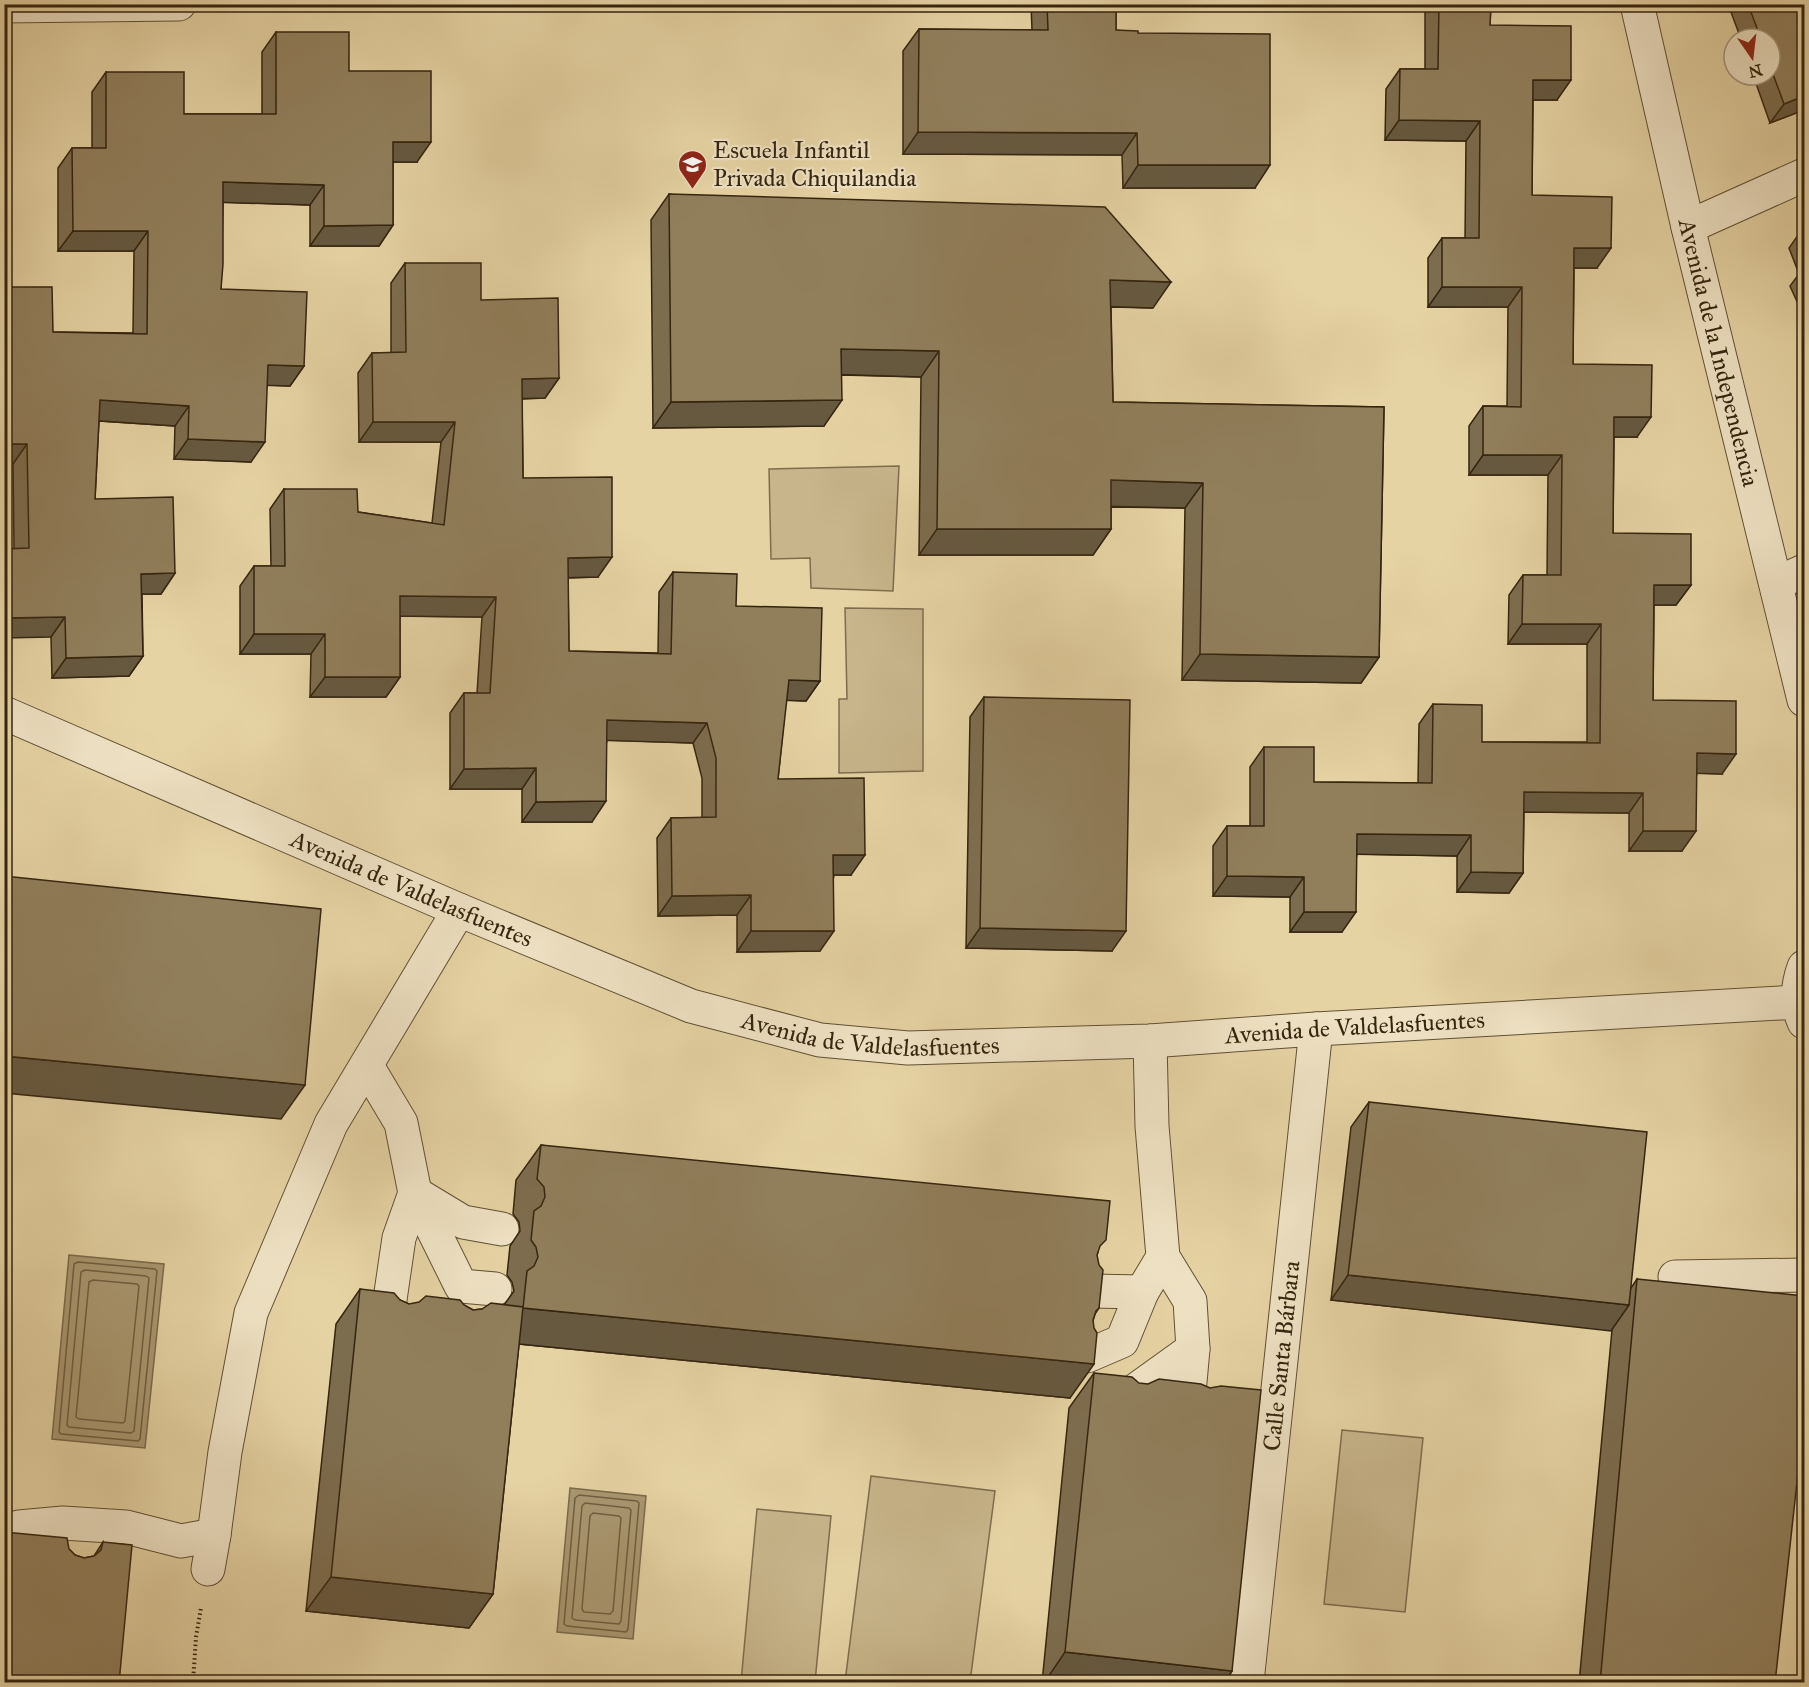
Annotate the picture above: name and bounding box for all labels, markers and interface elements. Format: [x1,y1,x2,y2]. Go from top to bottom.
north arrow [1722,27,1782,87]
text: N [1746,60,1764,82]
place label: Escuela Infantil Privada Chiquilandia [713,135,917,193]
school or university icon: Escuela Infantil Privada Chiquilandia [676,148,708,190]
street label: Avenida de la Independencia [1671,215,1766,490]
street label: Avenida de Valdelasfuentes [285,824,537,954]
street label: Avenida de Valdelasfuentes [737,1005,1000,1063]
street label: Avenida de Valdelasfuentes [1223,1005,1486,1051]
street label: Calle Santa Bárbara [1257,1258,1307,1452]

